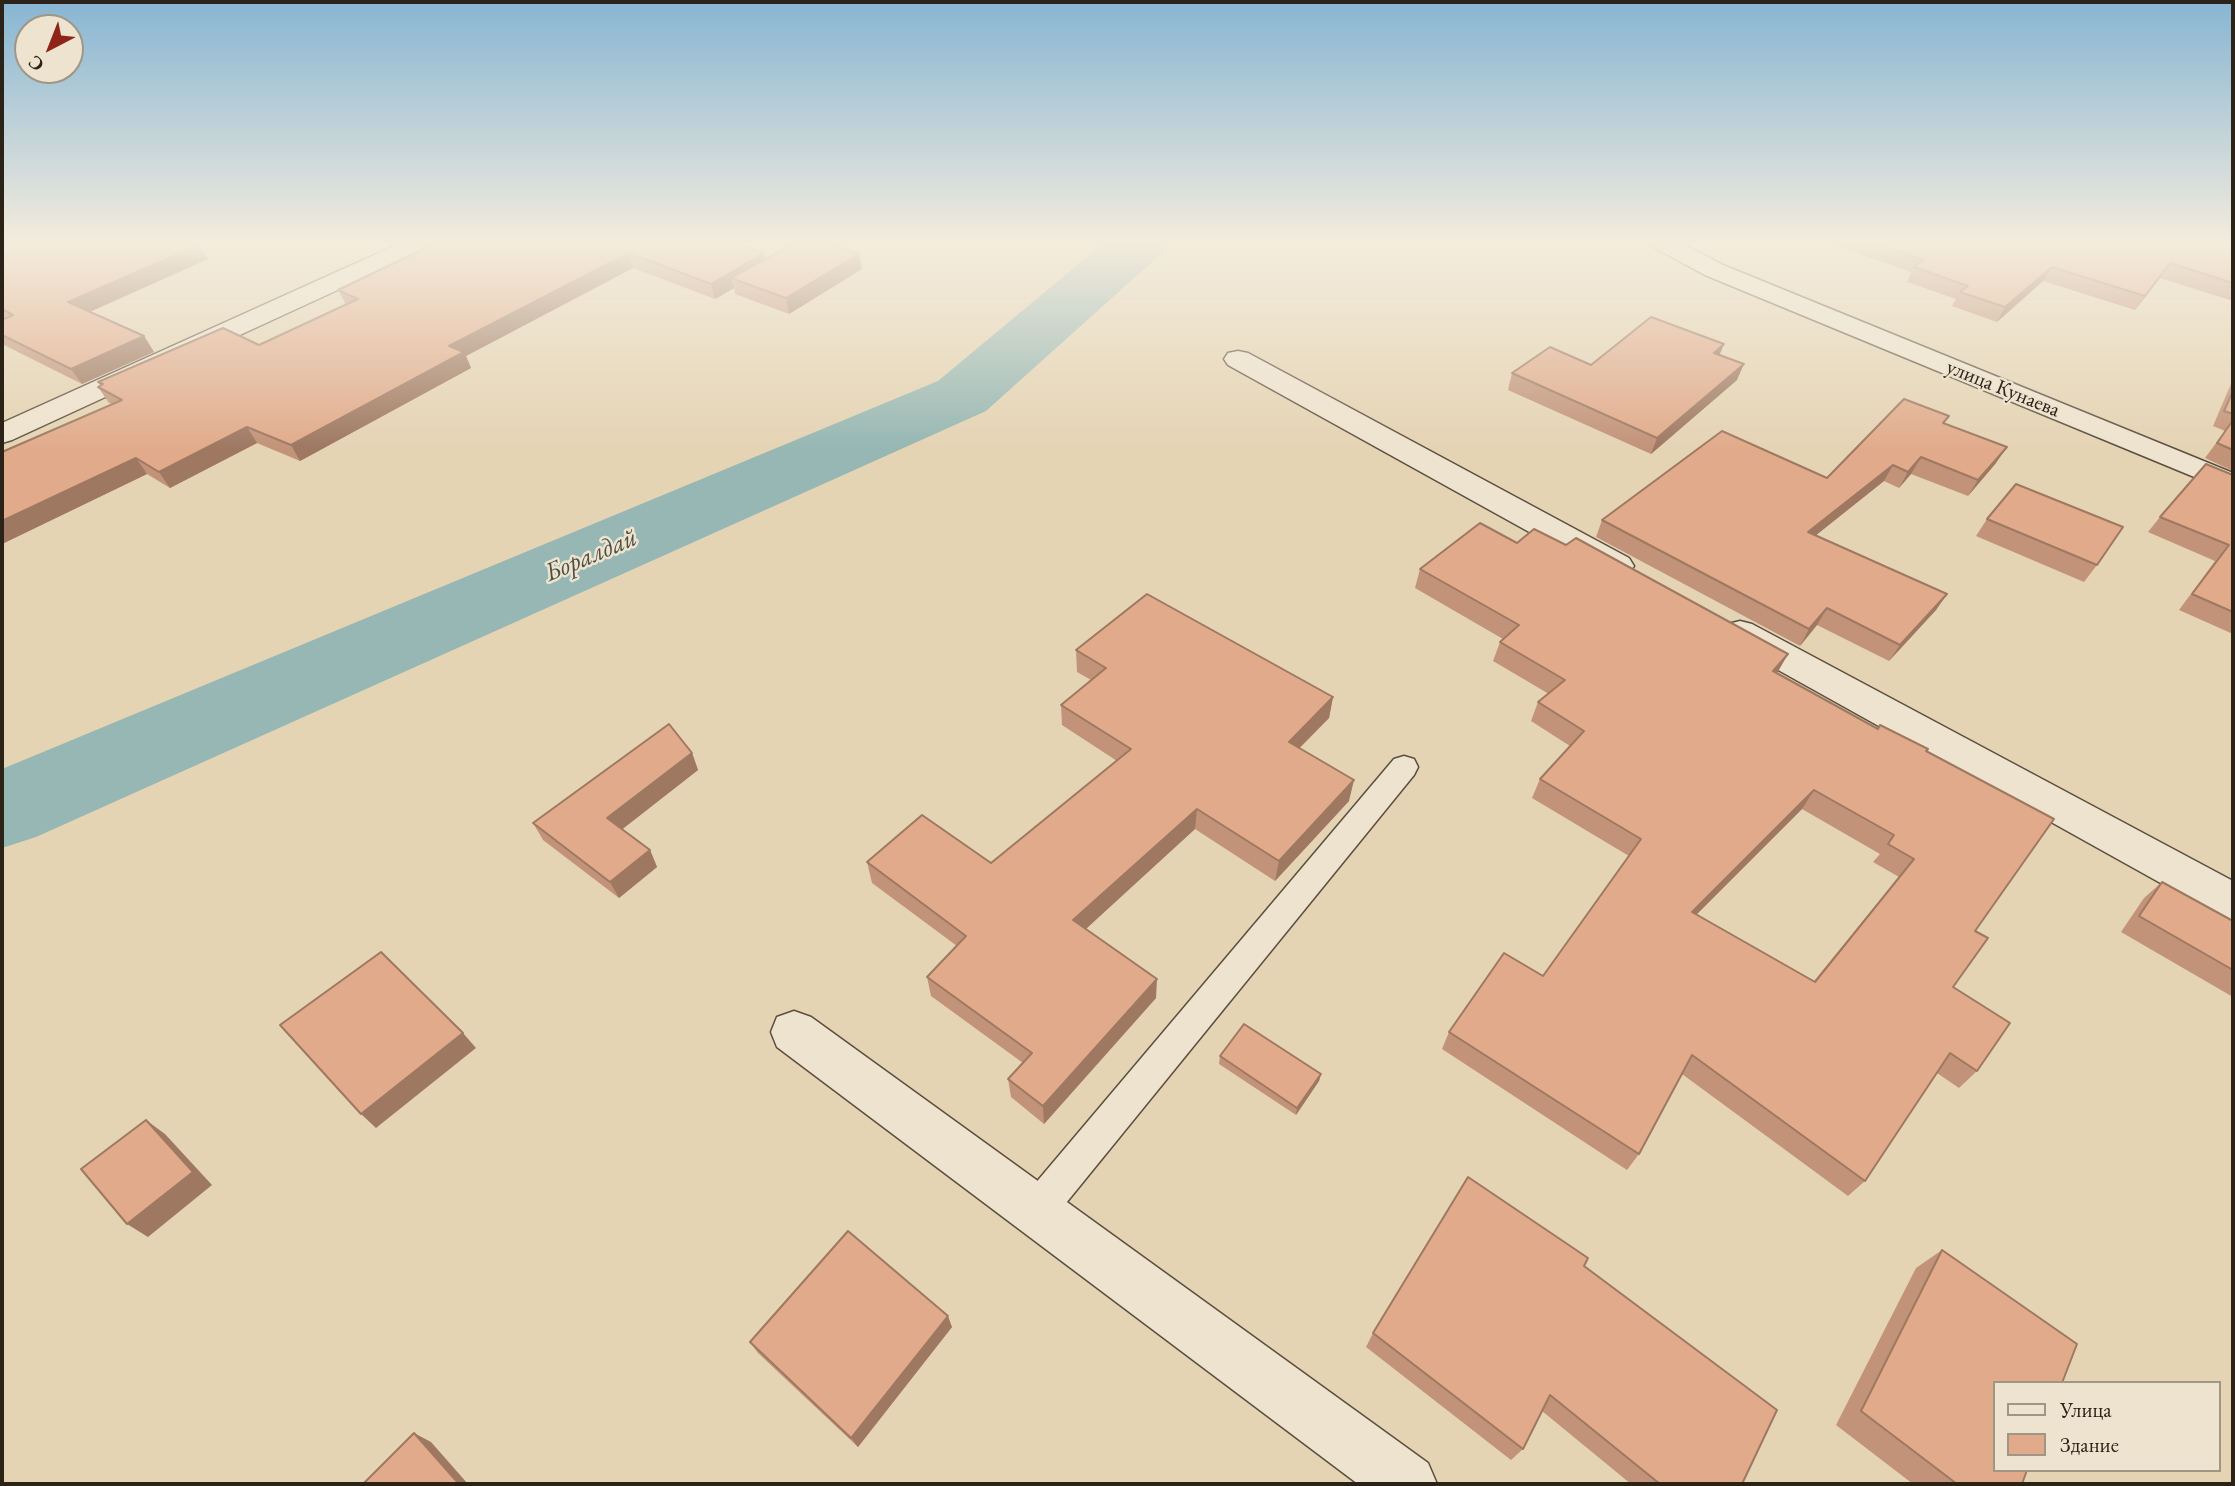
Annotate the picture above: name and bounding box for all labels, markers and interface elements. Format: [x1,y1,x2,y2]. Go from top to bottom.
north arrow [14,14,84,84]
text: С [23,50,49,77]
street label: улица Кунаева [1943,355,2063,423]
water label: Боралдай [540,523,642,589]
legend [1994,1381,2221,1472]
text: Улица [2060,1396,2112,1423]
text: Здание [2060,1431,2119,1458]

